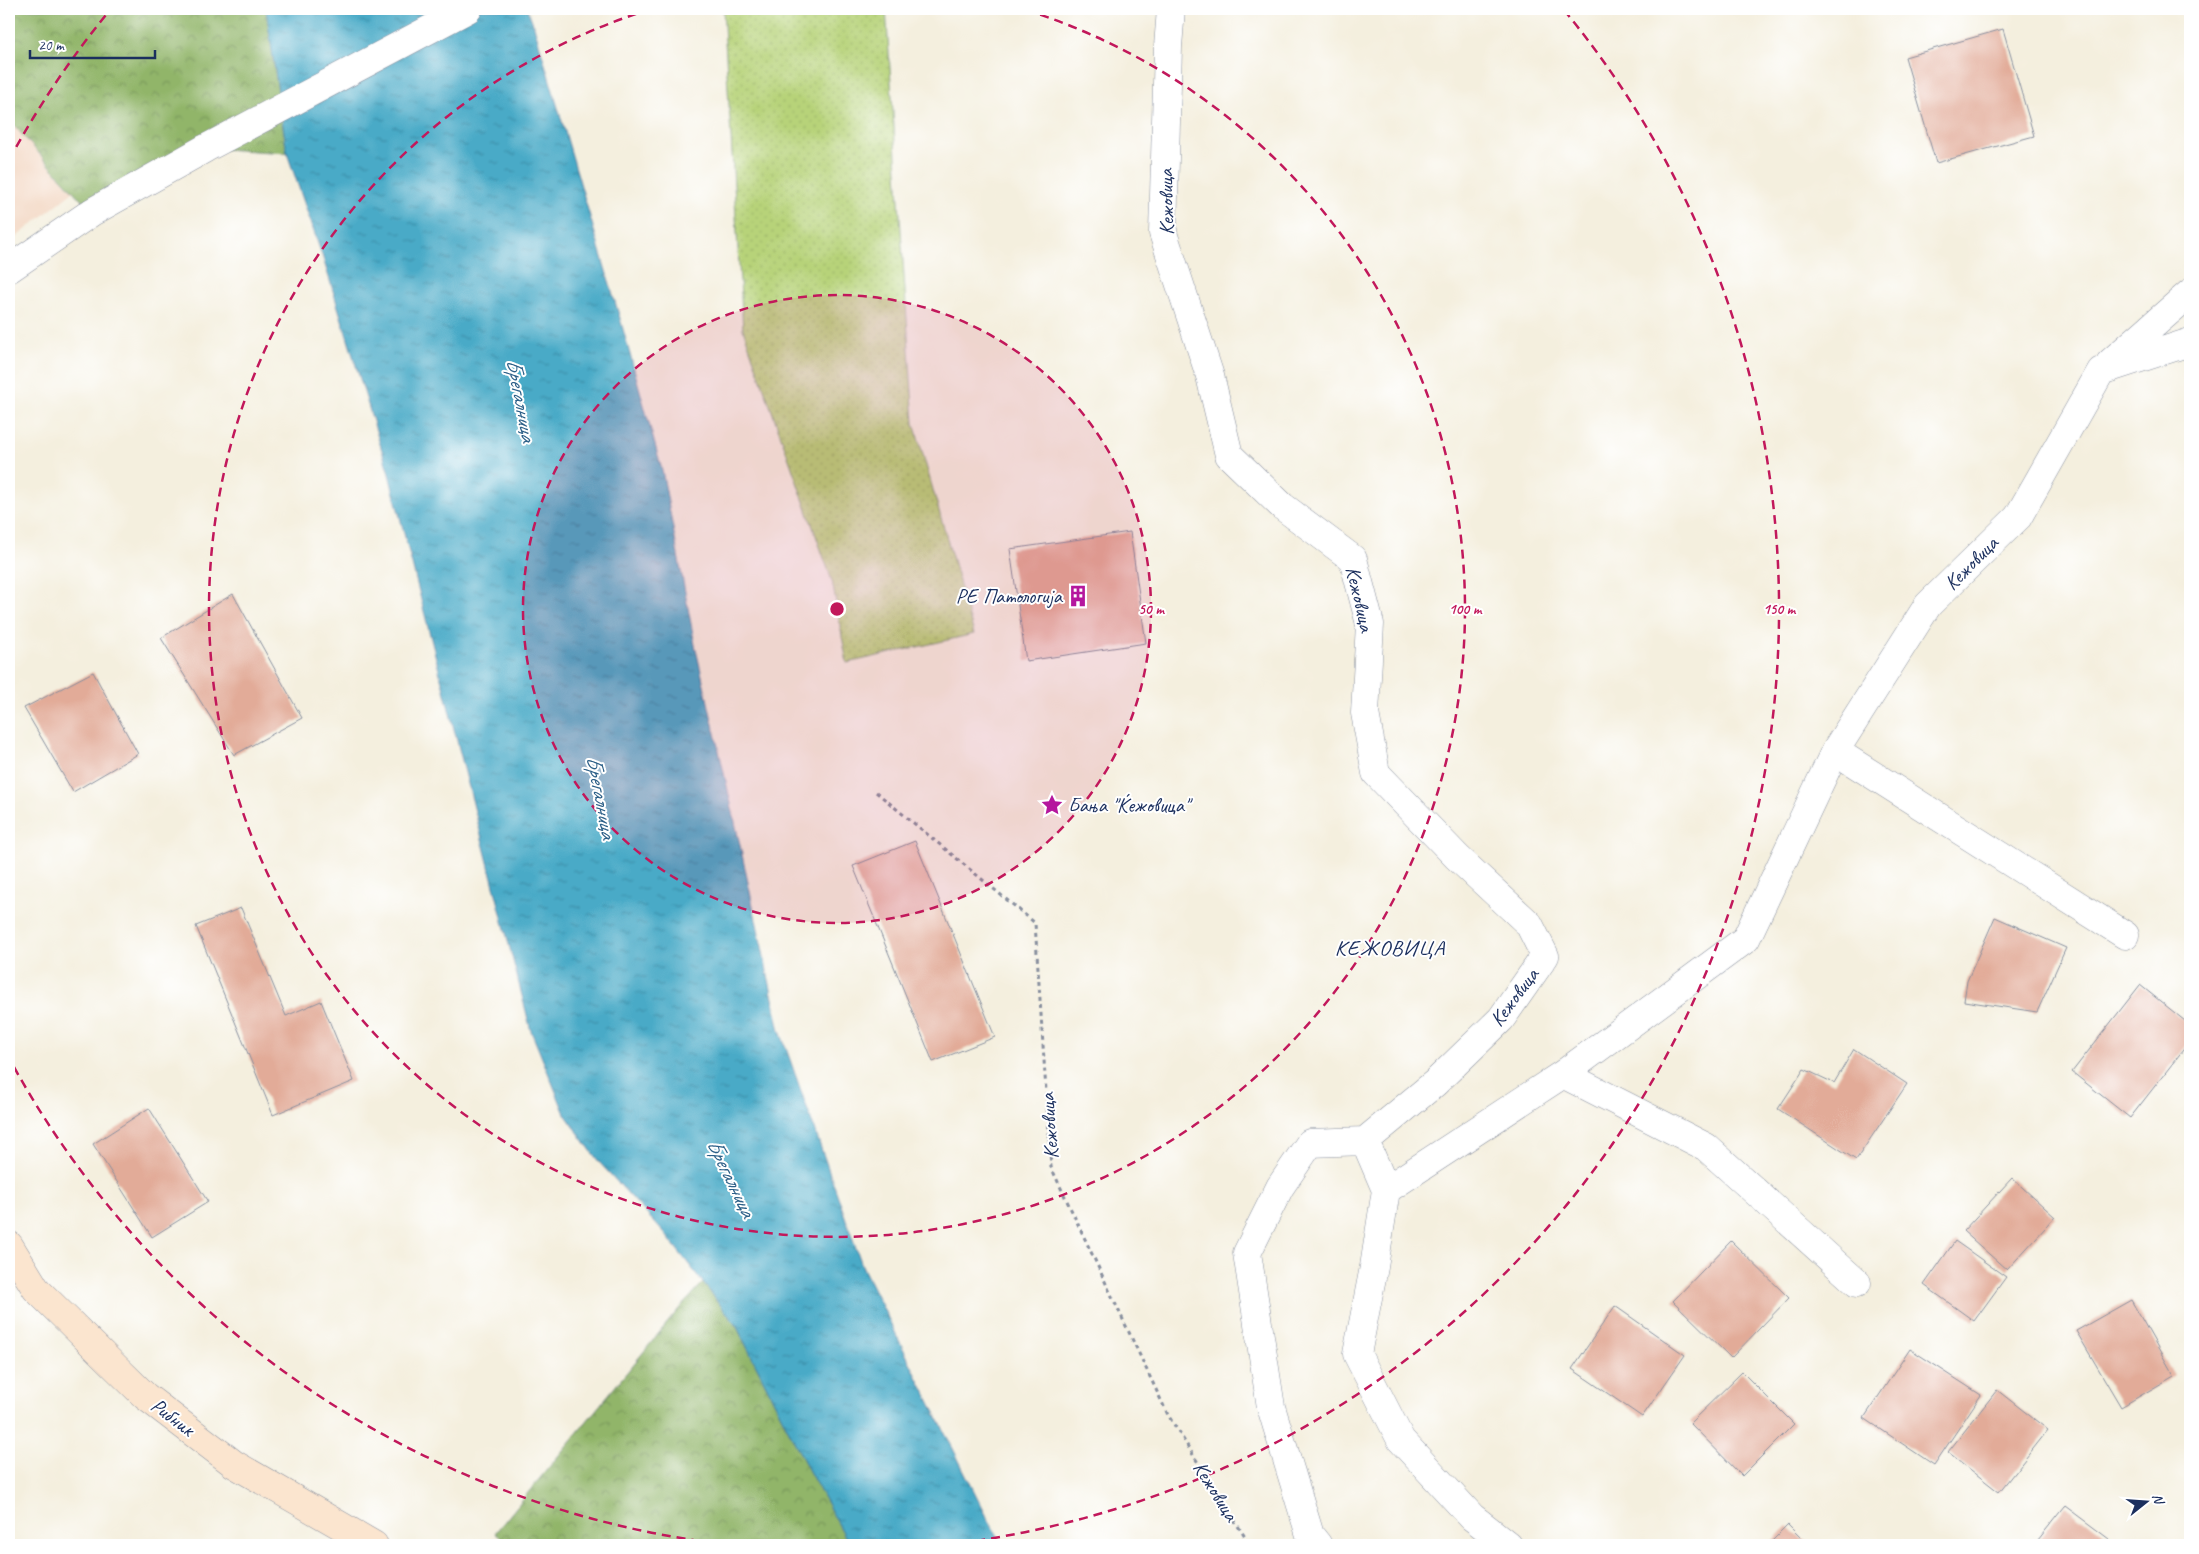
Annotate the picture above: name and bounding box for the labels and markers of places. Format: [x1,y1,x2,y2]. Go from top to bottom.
place label: РЕ Патологија [956,583,1064,609]
building icon: РЕ Патологија [1065,583,1091,609]
centre of rings [828,600,846,618]
place icon: Бања "Ќежовица" [1039,792,1065,818]
place label: Бања "Ќежовица" [1068,792,1193,818]

